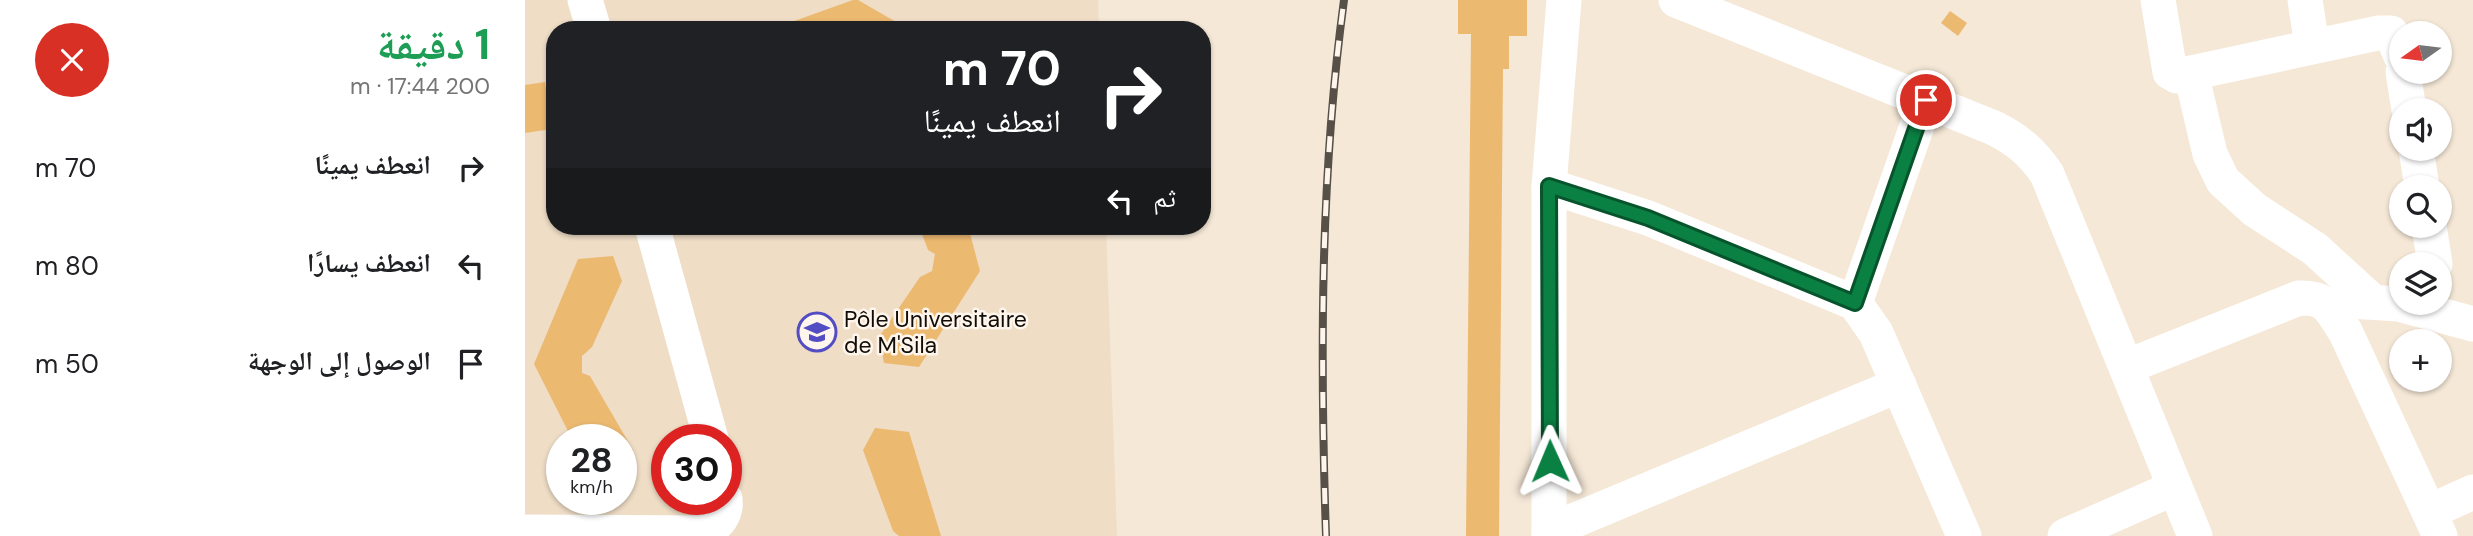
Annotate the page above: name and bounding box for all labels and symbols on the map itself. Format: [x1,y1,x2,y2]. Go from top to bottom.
north arrow [2389,21,2452,84]
pin [1896,70,1956,130]
place label: Pôle Universitaire de M'Sila [844,304,1027,360]
school or university icon: Pôle Universitaire de M'Sila [796,311,838,353]
speed limit sign: 30 [651,424,742,515]
position arrow [1513,424,1587,498]

